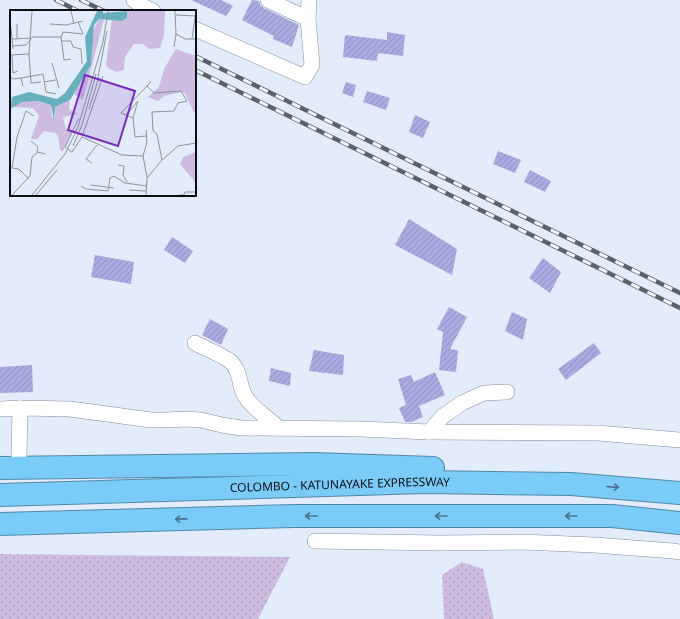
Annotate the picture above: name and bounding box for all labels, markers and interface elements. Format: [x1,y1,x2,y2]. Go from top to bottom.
inset map [10,10,196,196]
street label: COLOMBO - KATUNAYAKE EXPRESSWAY [230,473,450,496]
one-way arrow [606,484,619,491]
one-way arrow [305,512,318,520]
one-way arrow [435,512,448,520]
one-way arrow [565,512,578,520]
one-way arrow [175,515,188,523]

